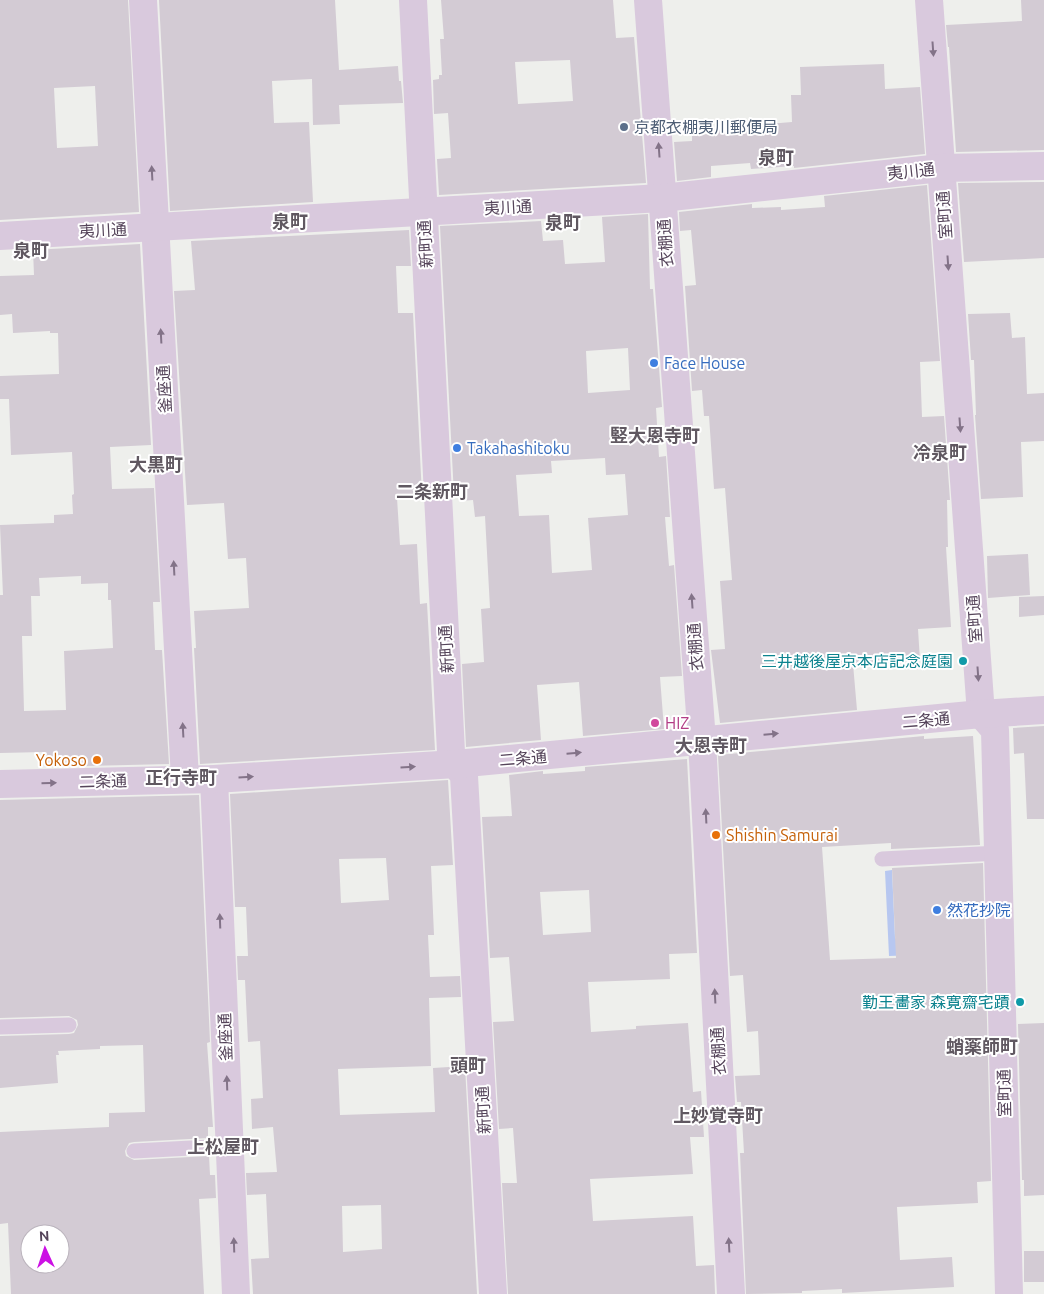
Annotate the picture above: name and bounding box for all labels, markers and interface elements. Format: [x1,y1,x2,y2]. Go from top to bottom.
one-way arrow [929,41,937,57]
place label: 京都衣棚夷川郵便局 [634,118,778,136]
marker: 京都衣棚夷川郵便局 [618,121,630,133]
one-way arrow [654,141,662,157]
district label: 泉町 [758,147,794,167]
street label: 夷川通 [886,160,936,182]
one-way arrow [148,165,156,181]
street label: 室町通 [933,190,955,240]
street label: 夷川通 [484,197,532,217]
district label: 泉町 [272,211,308,231]
district label: 泉町 [545,212,581,232]
street label: 衣棚通 [654,218,676,268]
street label: 夷川通 [79,220,127,240]
street label: 新町通 [415,220,435,268]
district label: 泉町 [13,240,49,260]
one-way arrow [944,255,952,271]
one-way arrow [157,327,165,343]
place label: Face House [664,354,745,372]
marker: Face House [648,357,660,369]
street label: 釜座通 [154,365,174,413]
one-way arrow [956,417,964,433]
district label: 竪大恩寺町 [610,425,700,445]
place label: Takahashitoku [467,439,570,457]
marker: Takahashitoku [451,442,463,454]
district label: 冷泉町 [913,442,967,462]
district label: 大黒町 [129,454,183,474]
district label: 二条新町 [396,481,468,501]
one-way arrow [169,560,177,576]
one-way arrow [687,593,695,609]
street label: 室町通 [963,594,985,644]
street label: 衣棚通 [684,622,706,672]
street label: 新町通 [436,625,456,673]
place label: 三井越後屋京本店記念庭園 [761,652,953,670]
marker: 三井越後屋京本店記念庭園 [957,655,969,667]
one-way arrow [975,667,983,683]
street label: 二条通 [901,709,951,731]
place label: HIZ [665,714,689,732]
marker: HIZ [649,717,661,729]
one-way arrow [178,722,186,738]
one-way arrow [763,730,779,738]
district label: 大恩寺町 [675,735,747,755]
street label: 二条通 [498,747,548,769]
one-way arrow [566,749,582,757]
place label: Yokoso [36,751,87,769]
marker: Yokoso [91,754,103,766]
one-way arrow [401,763,417,771]
district label: 正行寺町 [145,767,217,787]
street label: 二条通 [79,771,127,791]
one-way arrow [238,773,254,781]
one-way arrow [41,778,57,786]
one-way arrow [701,808,709,824]
place label: Shishin Samurai [726,826,838,844]
marker: Shishin Samurai [710,829,722,841]
place label: 然花抄院 [947,901,1011,919]
marker: 然花抄院 [931,904,943,916]
one-way arrow [215,912,223,928]
one-way arrow [711,987,719,1003]
place label: 勤王畵家 森寛齋宅蹟 [862,993,1010,1011]
marker: 勤王畵家 森寛齋宅蹟 [1014,996,1026,1008]
street label: 釜座通 [215,1013,235,1061]
street label: 衣棚通 [708,1027,728,1075]
district label: 蛸薬師町 [946,1036,1018,1056]
district label: 頭町 [450,1055,486,1075]
street label: 室町通 [995,1069,1013,1117]
one-way arrow [222,1075,230,1091]
street label: 新町通 [473,1086,493,1134]
district label: 上妙覚寺町 [673,1105,763,1125]
district label: 上松屋町 [187,1136,259,1156]
north arrow [20,1224,70,1274]
text: N [39,1228,50,1244]
one-way arrow [229,1237,237,1253]
one-way arrow [724,1237,732,1253]

